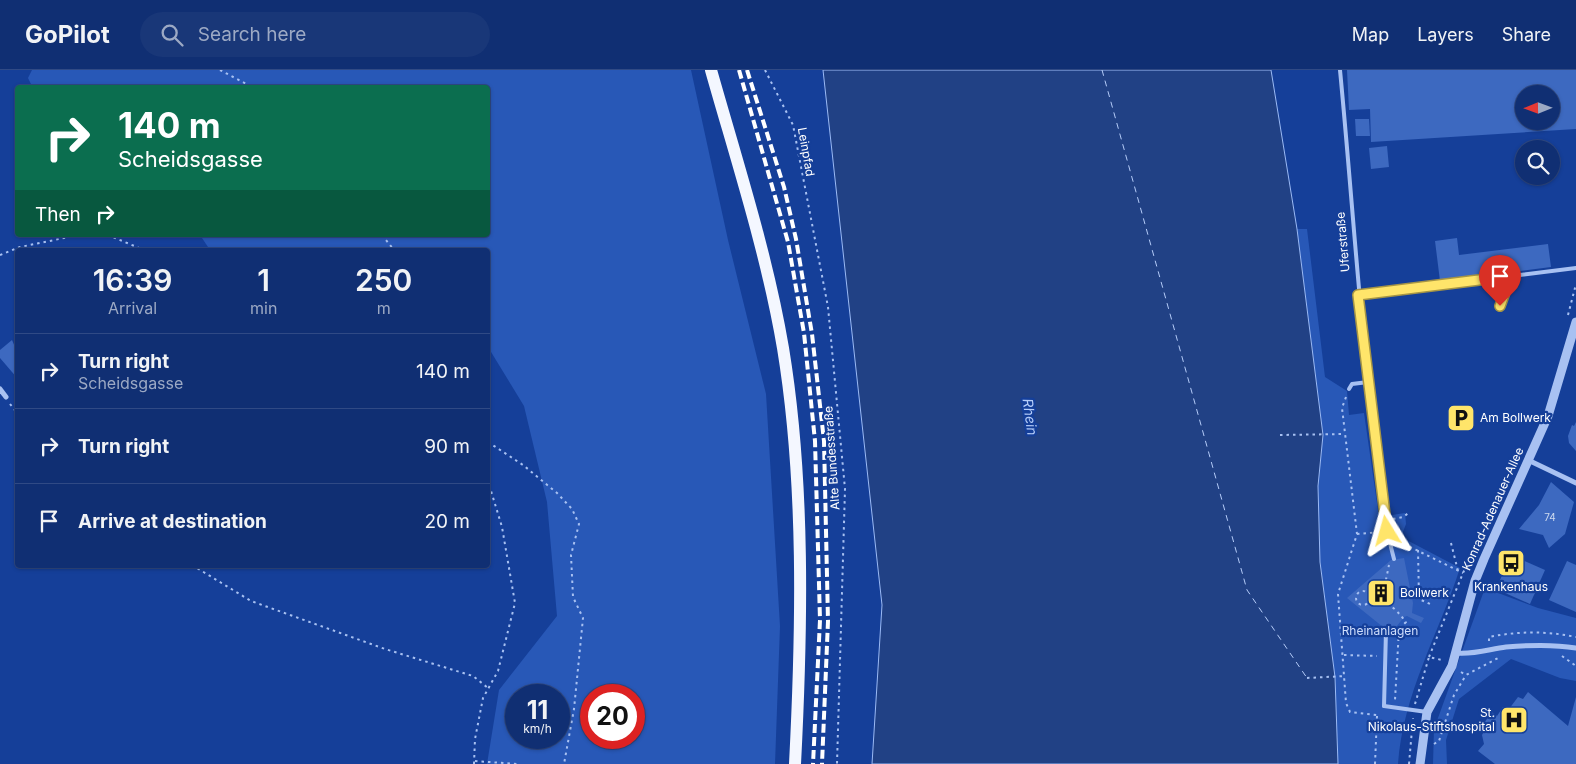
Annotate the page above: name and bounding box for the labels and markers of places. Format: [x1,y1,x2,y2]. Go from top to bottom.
pin [1479,255,1521,306]
parking icon: Am Bollwerk [1446,403,1476,433]
place label: Am Bollwerk [1480,410,1551,425]
bus stop icon: Krankenhaus [1496,548,1526,578]
building icon: Bollwerk [1366,578,1396,608]
place label: Krankenhaus [1474,579,1548,594]
place label: Bollwerk [1400,585,1449,600]
place label: St. Nikolaus-Stiftshospital [1368,705,1495,734]
hospital icon: St. Nikolaus-Stiftshospital [1499,705,1529,735]

